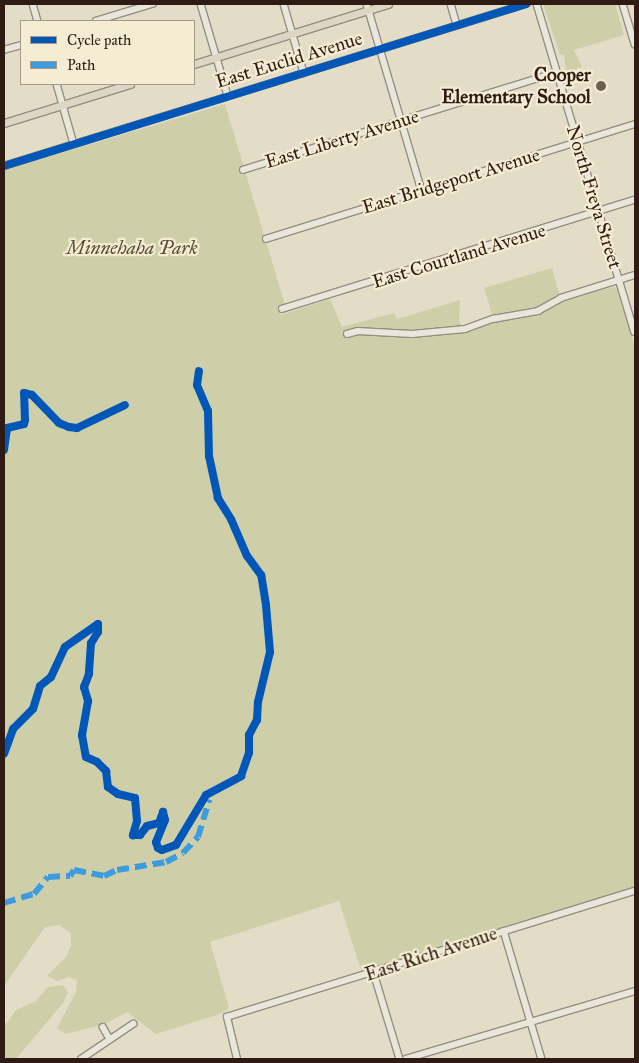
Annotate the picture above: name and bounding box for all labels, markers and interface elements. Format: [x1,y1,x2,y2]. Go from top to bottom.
legend [20,20,195,85]
street label: East Euclid Avenue [213,27,365,93]
text: Cycle path [67,31,131,49]
text: Path [67,56,95,74]
place label: Cooper Elementary School [442,64,591,108]
marker: Cooper Elementary School [595,80,607,92]
street label: East Liberty Avenue [262,105,422,173]
street label: North Freya Street [561,122,627,272]
street label: East Bridgeport Avenue [359,143,543,219]
street label: East Courtland Avenue [370,219,548,293]
park label: Minnehaha Park [66,237,198,259]
street label: East Rich Avenue [362,922,500,986]

